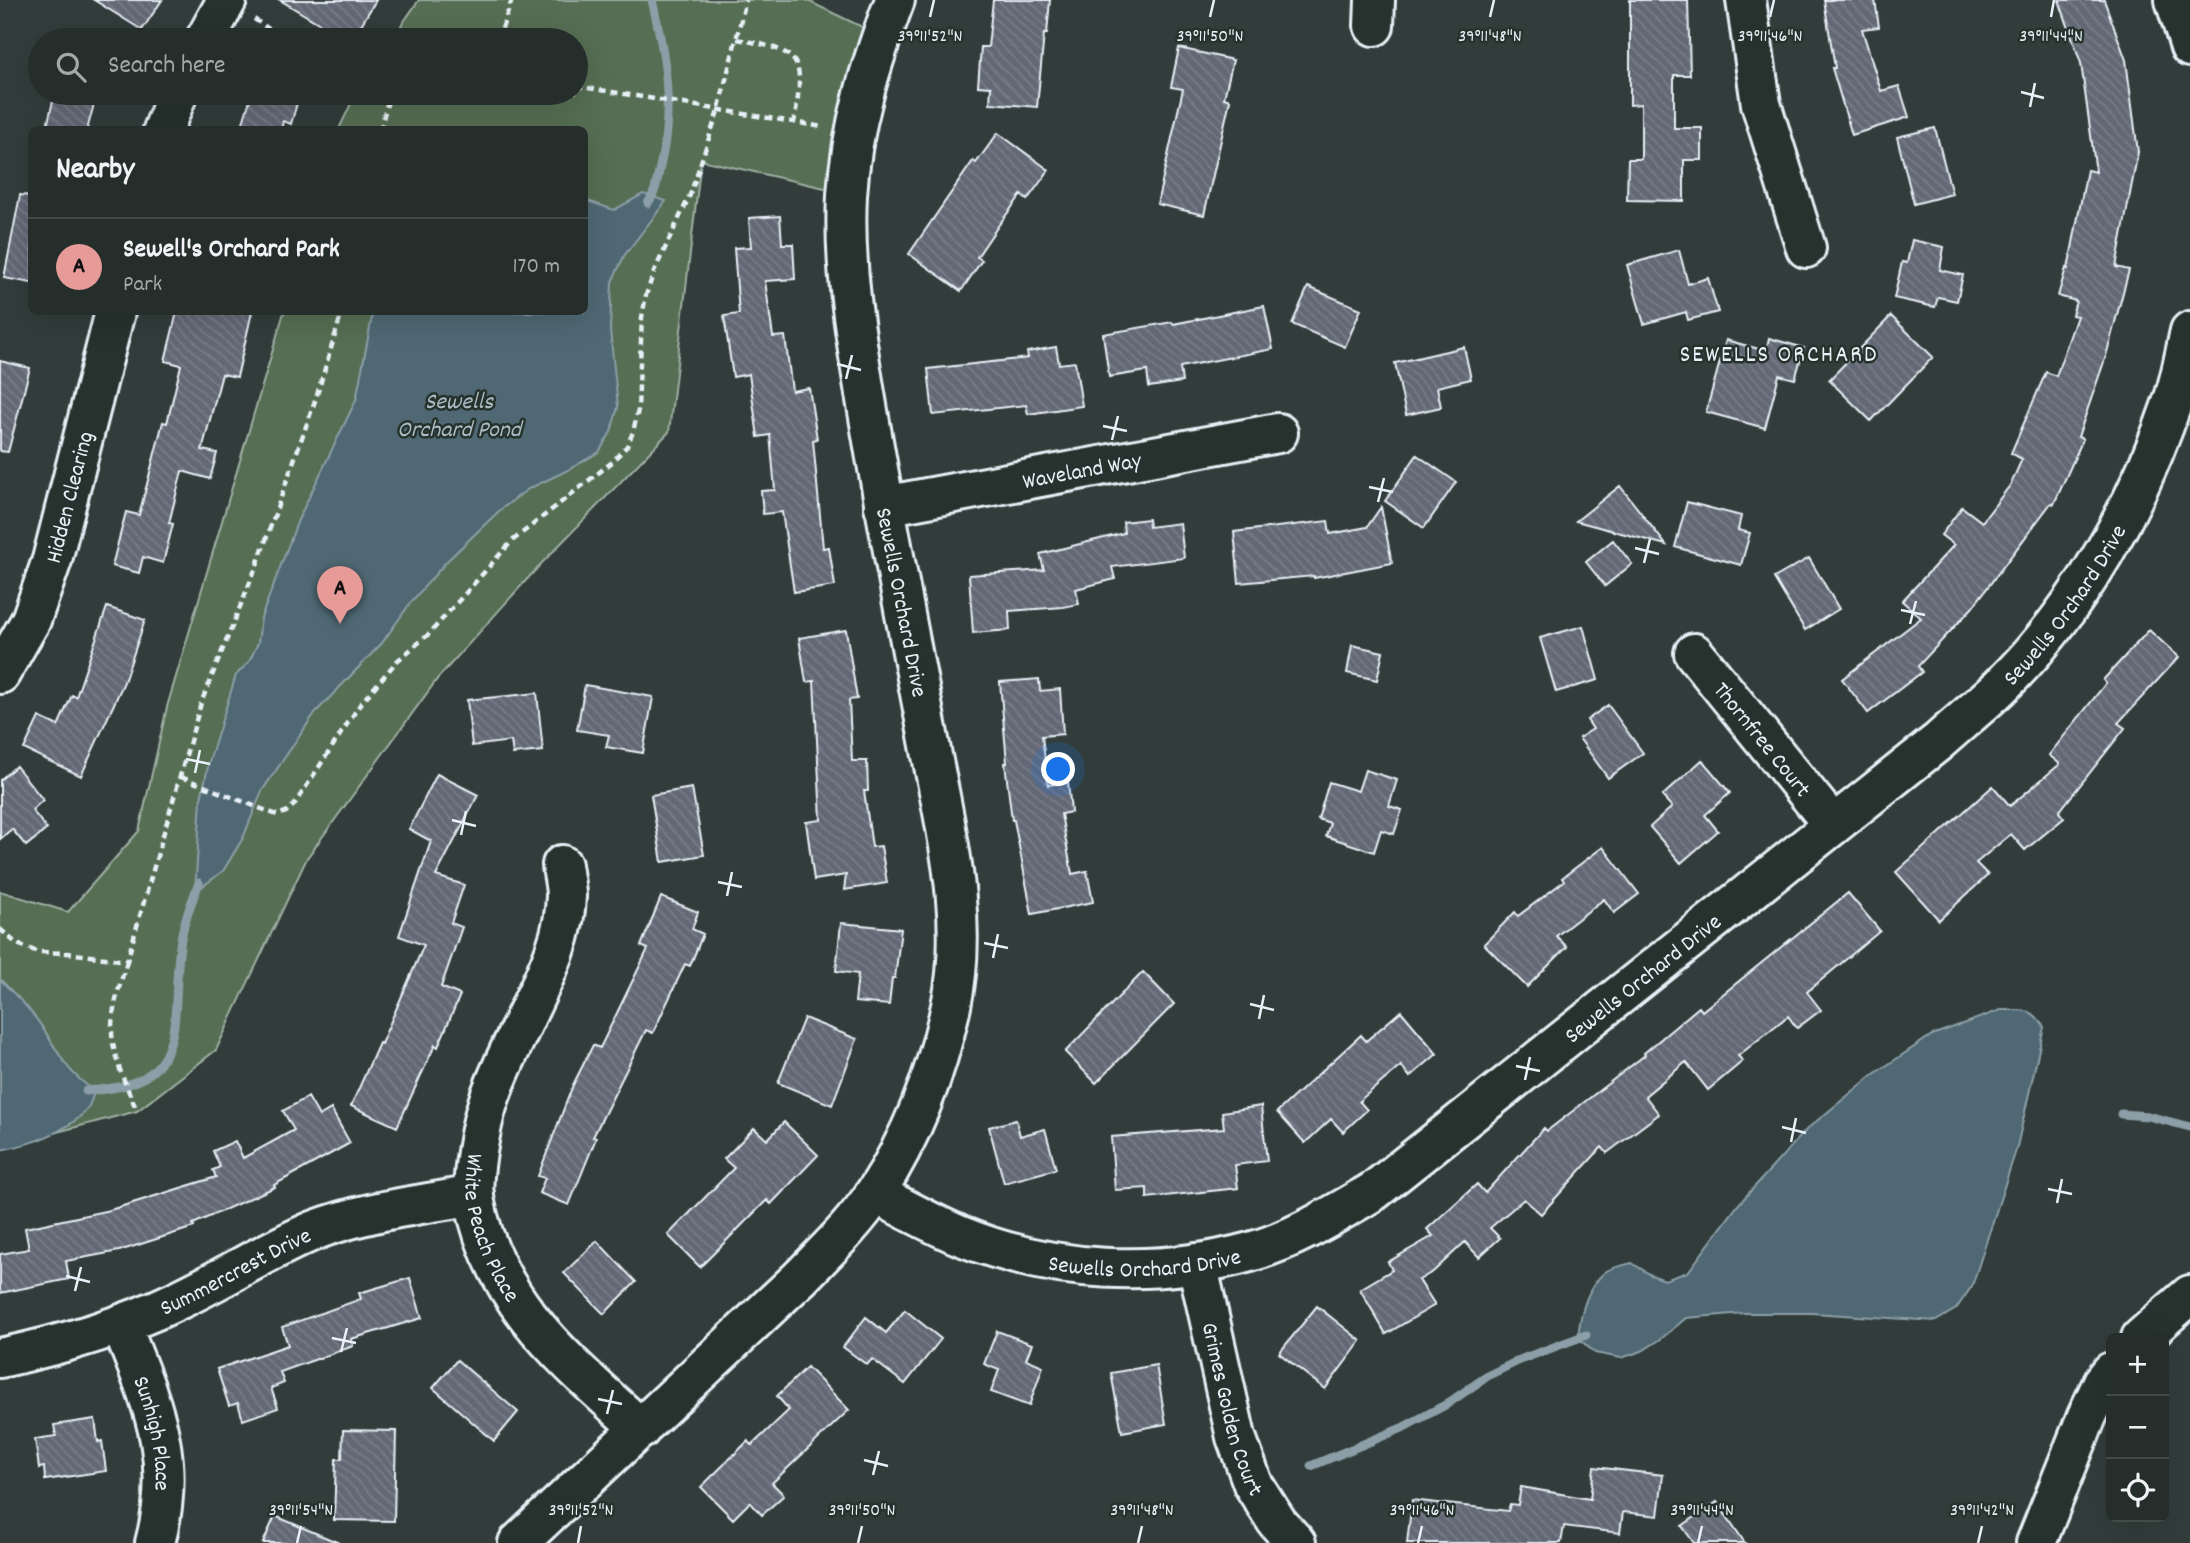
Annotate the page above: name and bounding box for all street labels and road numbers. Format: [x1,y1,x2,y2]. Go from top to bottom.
street label: Hidden Clearing [39,428,104,567]
street label: Waveland Way [1020,446,1145,500]
street label: Sewells Orchard Drive [865,505,934,700]
street label: Sewells Orchard Drive [1997,520,2137,695]
street label: Thornfree Court [1704,676,1817,806]
street label: Sewells Orchard Drive [1559,907,1730,1053]
street label: White Peach Place [453,1151,526,1310]
street label: Summercrest Drive [156,1221,317,1326]
street label: Sewells Orchard Drive [1046,1242,1245,1288]
street label: Grimes Golden Court [1191,1320,1270,1504]
street label: Sunhigh Place [122,1372,177,1491]

